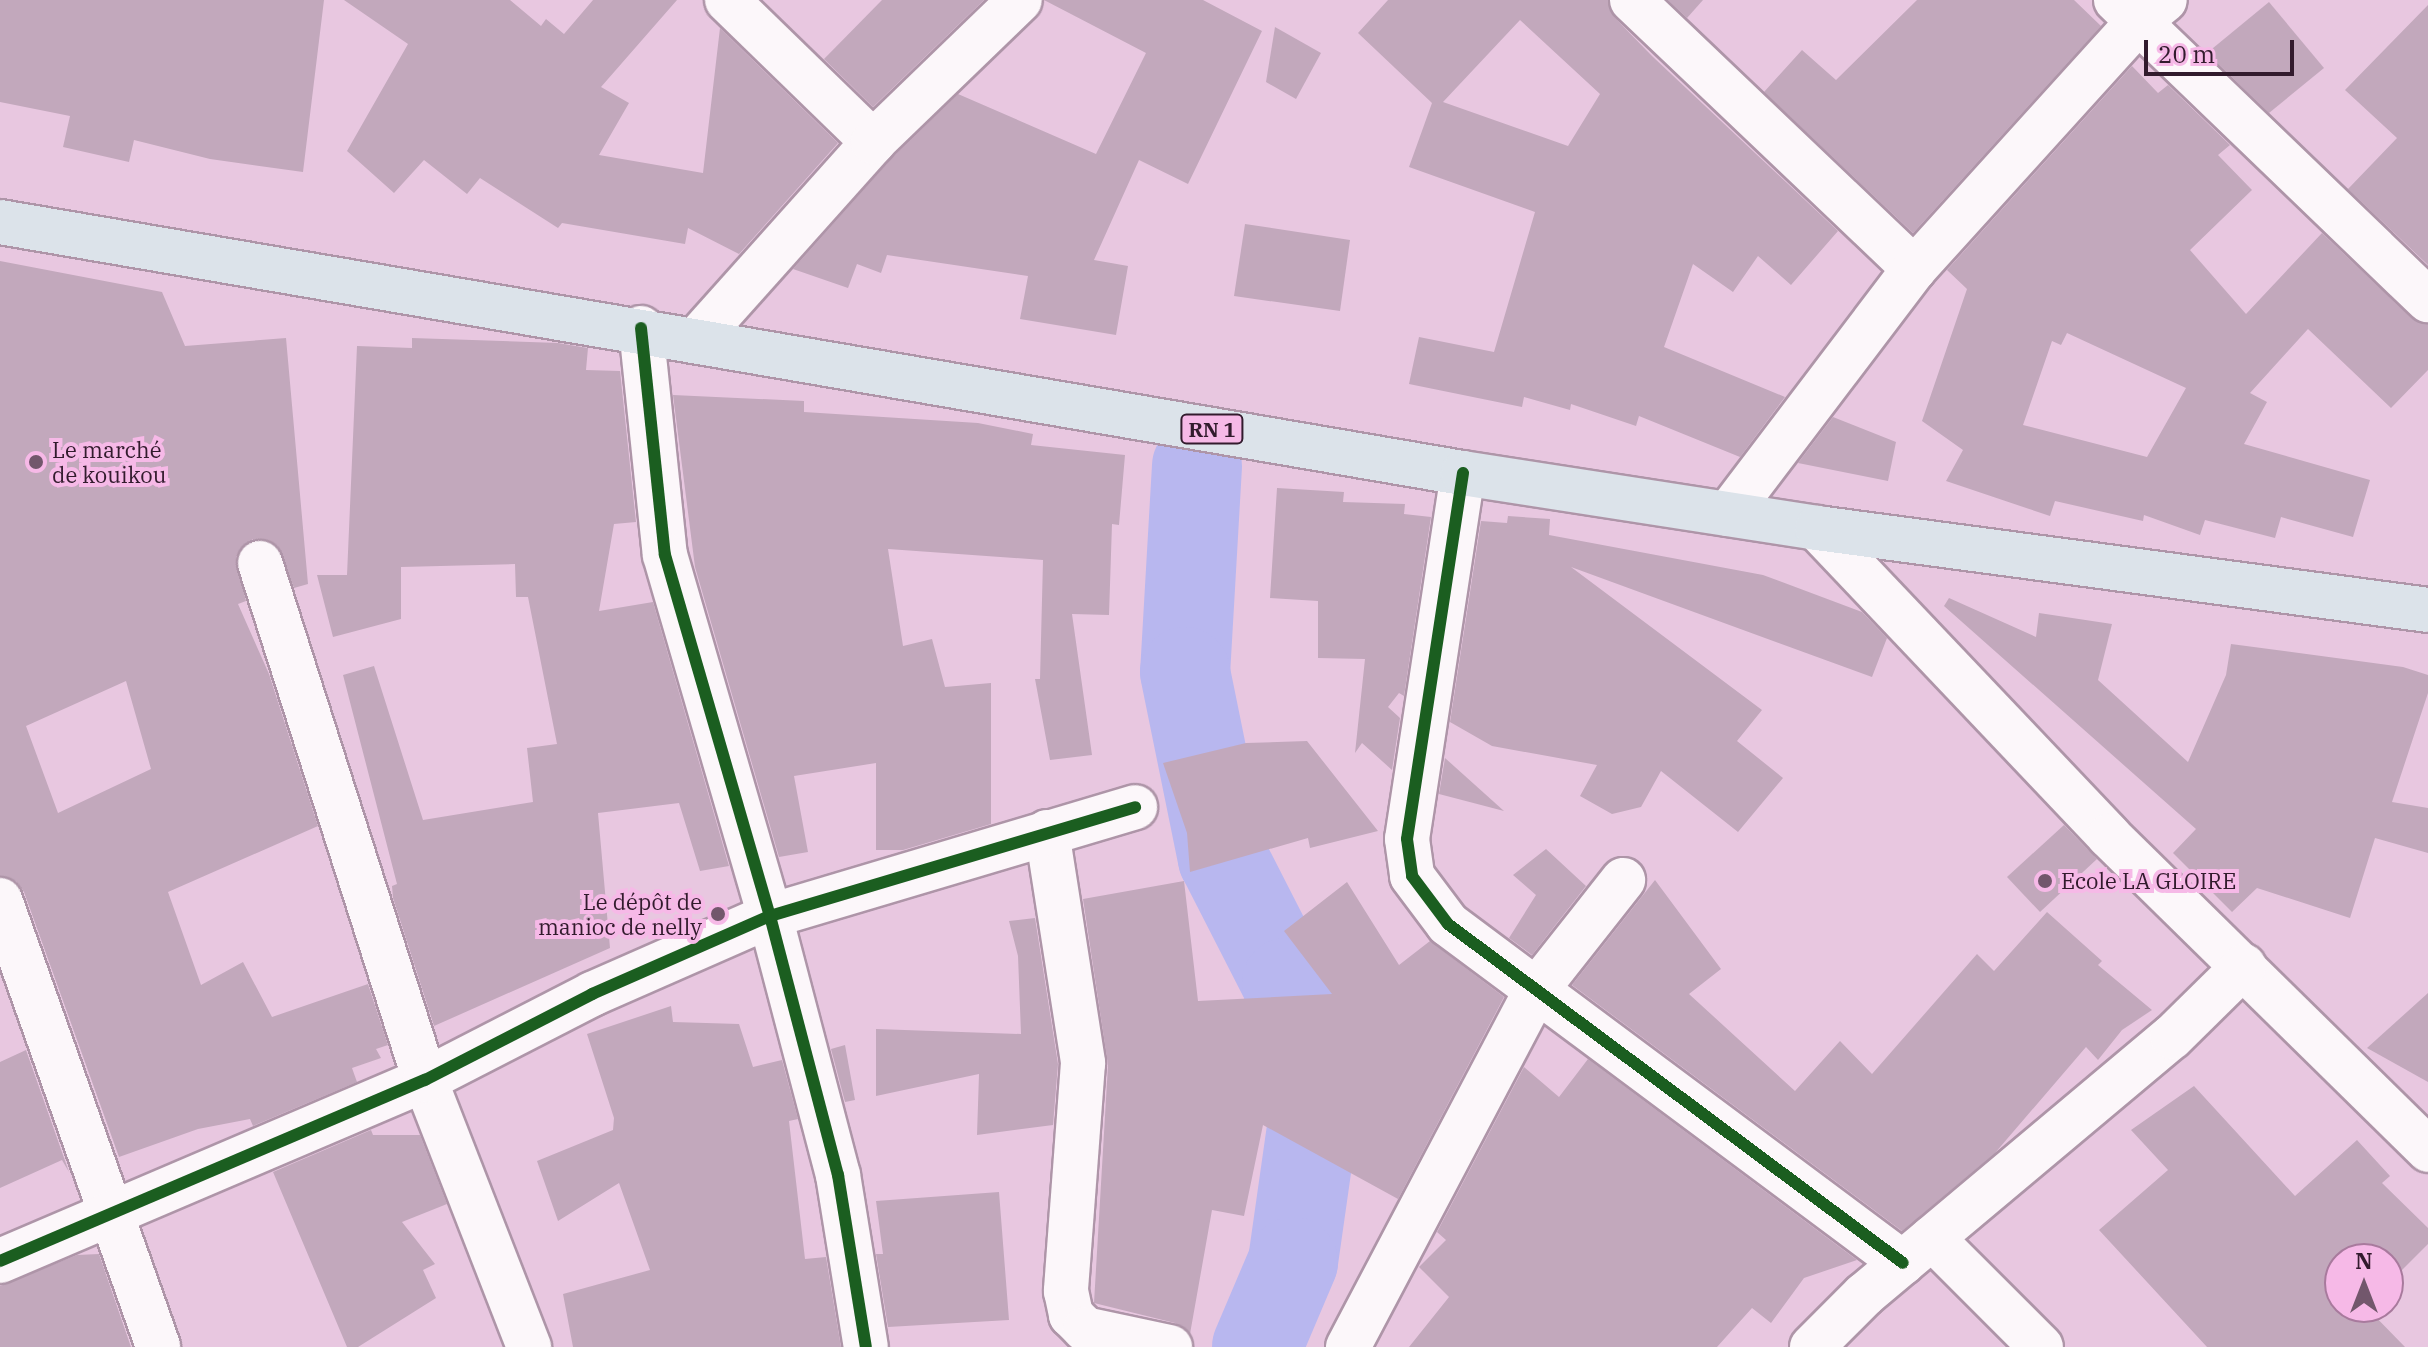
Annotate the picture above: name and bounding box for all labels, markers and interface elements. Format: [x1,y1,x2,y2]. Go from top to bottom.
scale bar [2148,24,2298,74]
text: 20 m [2158,38,2215,70]
road number: RN 1 [1180,413,1244,445]
place label: Le marché de kouikou [52,436,166,488]
marker: Le marché de kouikou [27,453,45,471]
place label: Ecole LA GLOIRE [2061,868,2236,894]
marker: Ecole LA GLOIRE [2036,872,2054,890]
place label: Le dépôt de manioc de nelly [538,888,702,940]
marker: Le dépôt de manioc de nelly [709,905,727,923]
north arrow [2324,1243,2404,1323]
text: N [2355,1246,2373,1275]

